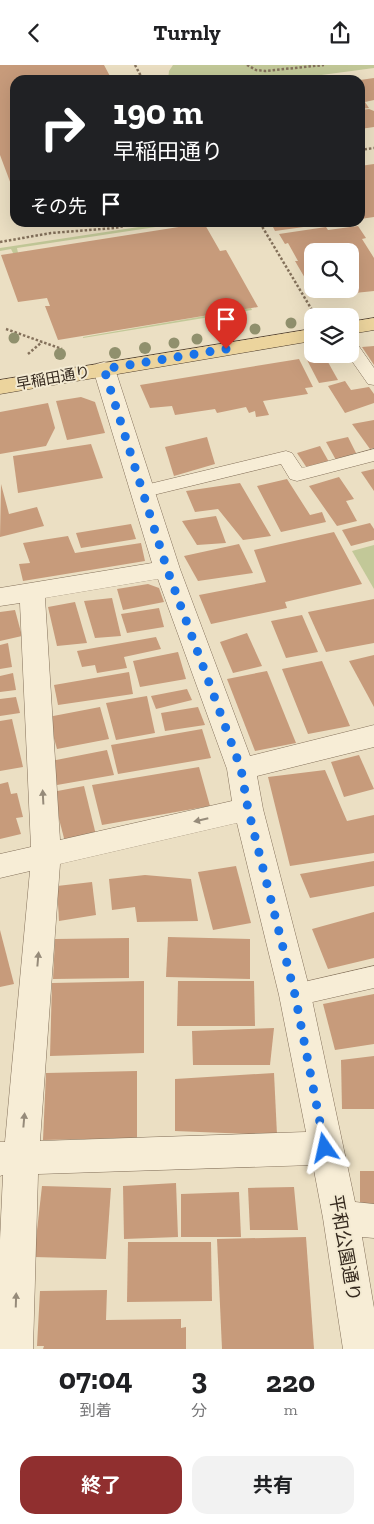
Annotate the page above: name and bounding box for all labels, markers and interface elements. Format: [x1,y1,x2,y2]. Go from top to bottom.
icon: back [20,19,48,47]
text: Turnly [153,19,221,46]
icon: share [326,19,354,47]
text: 190 m [113,91,203,133]
icon: right [30,95,95,160]
text: 早稲田通り [113,138,223,165]
icon: arrive [97,190,125,218]
text: その先 [30,195,87,218]
map controls [304,243,359,363]
button: search [304,243,359,298]
pin [205,298,247,349]
icon: arrive [212,305,240,333]
button: layers [304,308,359,363]
street label: 早稲田通り [14,363,92,393]
one-way arrow [39,788,47,804]
one-way arrow [193,816,208,824]
one-way arrow [34,950,42,966]
one-way arrow [20,1112,28,1128]
position arrow [298,1121,350,1173]
street label: 平和公園通り [325,1193,365,1303]
one-way arrow [12,1292,20,1308]
text: 07:04 [59,1361,133,1397]
text: 3 [191,1361,207,1397]
text: 220 [266,1364,315,1400]
text: m [284,1400,298,1419]
text: 到着 [80,1401,112,1420]
text: 分 [191,1401,207,1420]
button: 終了 [20,1456,182,1514]
button: 共有 [192,1456,354,1514]

